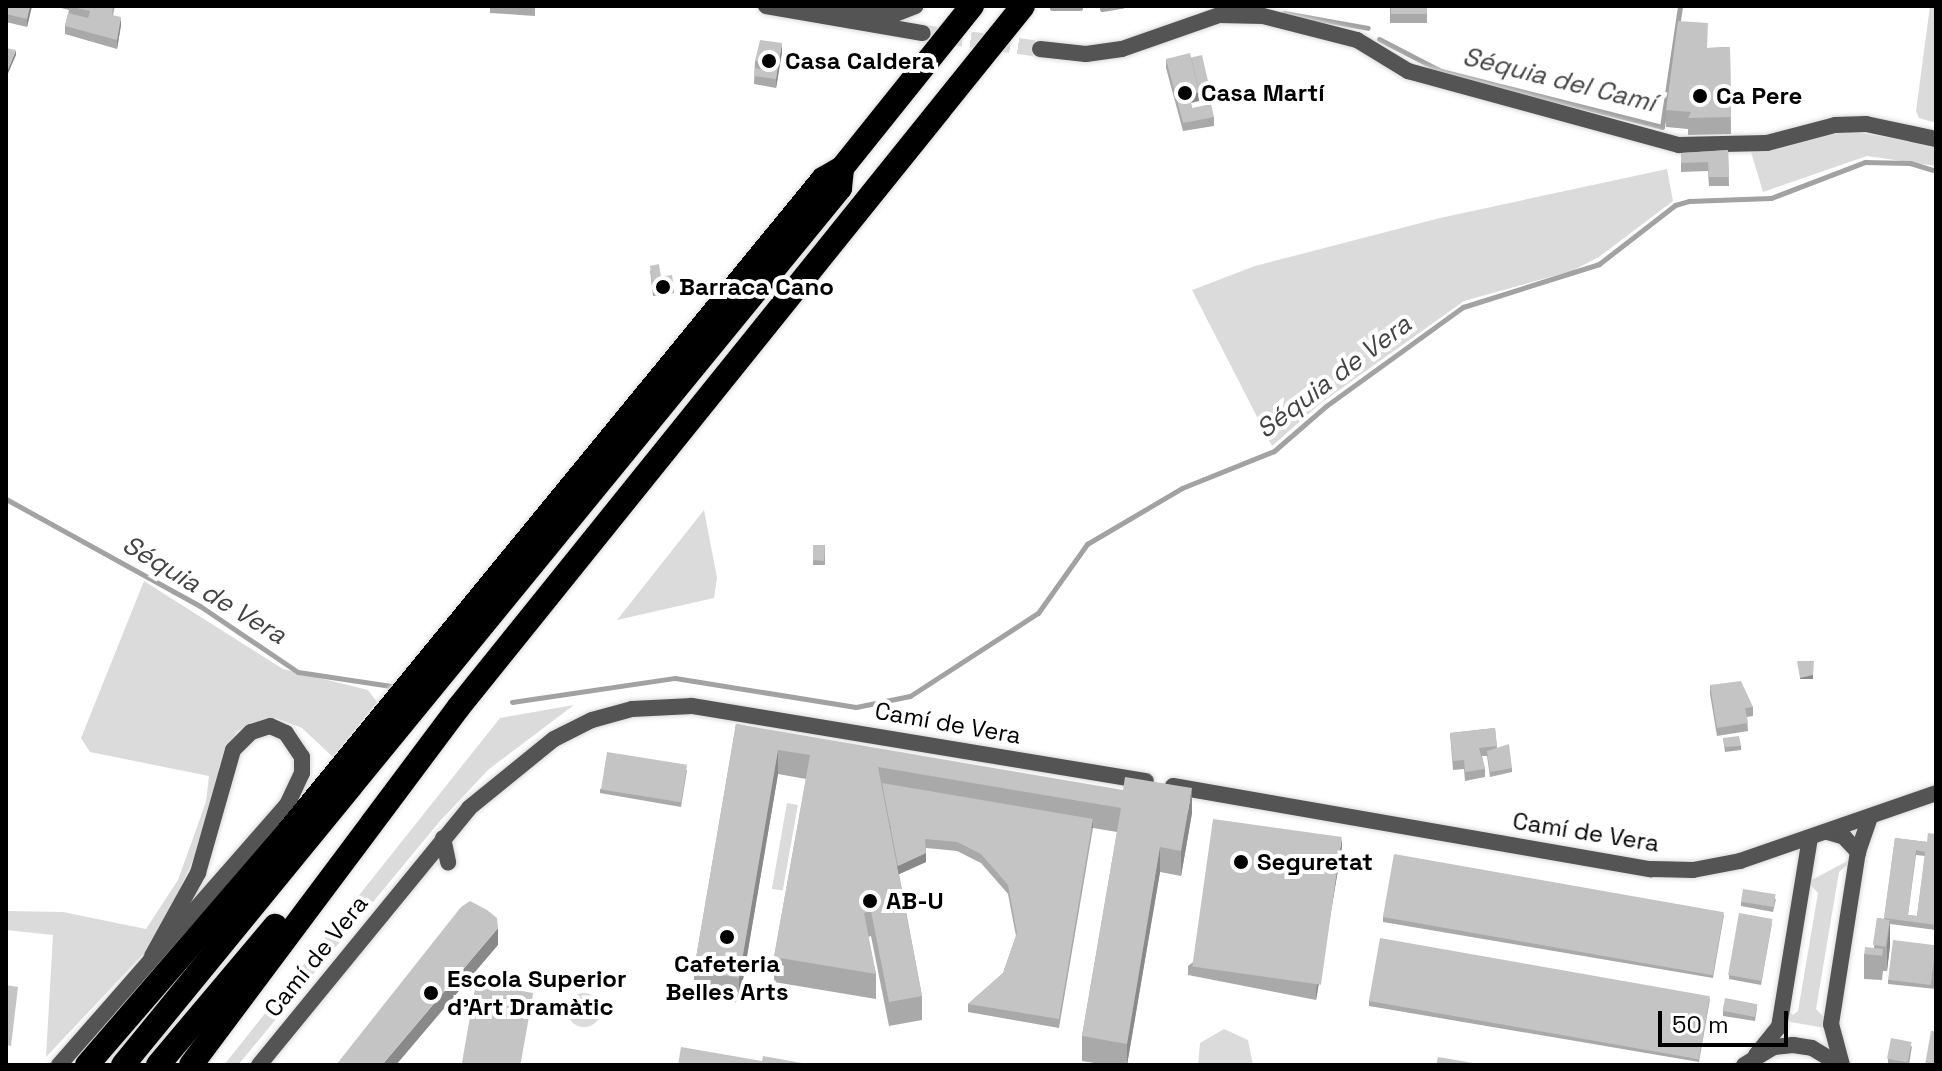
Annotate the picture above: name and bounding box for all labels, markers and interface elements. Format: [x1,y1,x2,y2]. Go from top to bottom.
water label: Séquia del Camí [1459,41,1659,119]
place label: Casa Caldera [785,47,935,75]
marker: Casa Caldera [760,52,778,70]
place label: Casa Martí [1201,79,1325,107]
place label: Ca Pere [1716,82,1802,110]
marker: Casa Martí [1176,84,1194,102]
marker: Ca Pere [1691,87,1709,105]
place label: Barraca Cano [679,273,834,301]
marker: Barraca Cano [654,278,672,296]
water label: Séquia de Vera [1250,309,1418,445]
water label: Séquia de Vera [116,529,292,651]
street label: Camí de Vera [872,696,1024,750]
street label: Camí de Vera [1510,806,1662,858]
place label: Seguretat [1257,848,1373,876]
marker: Seguretat [1232,853,1250,871]
place label: AB-U [886,887,944,915]
street label: Camí de Vera [258,889,374,1023]
marker: AB-U [861,892,879,910]
marker: Cafeteria Belles Arts [718,928,736,946]
place label: Cafeteria Belles Arts [665,950,789,1006]
place label: Escola Superior d'Art Dramàtic [447,965,627,1021]
marker: Escola Superior d'Art Dramàtic [422,984,440,1002]
scale bar [1662,995,1792,1045]
text: 50 m [1672,1009,1729,1040]

